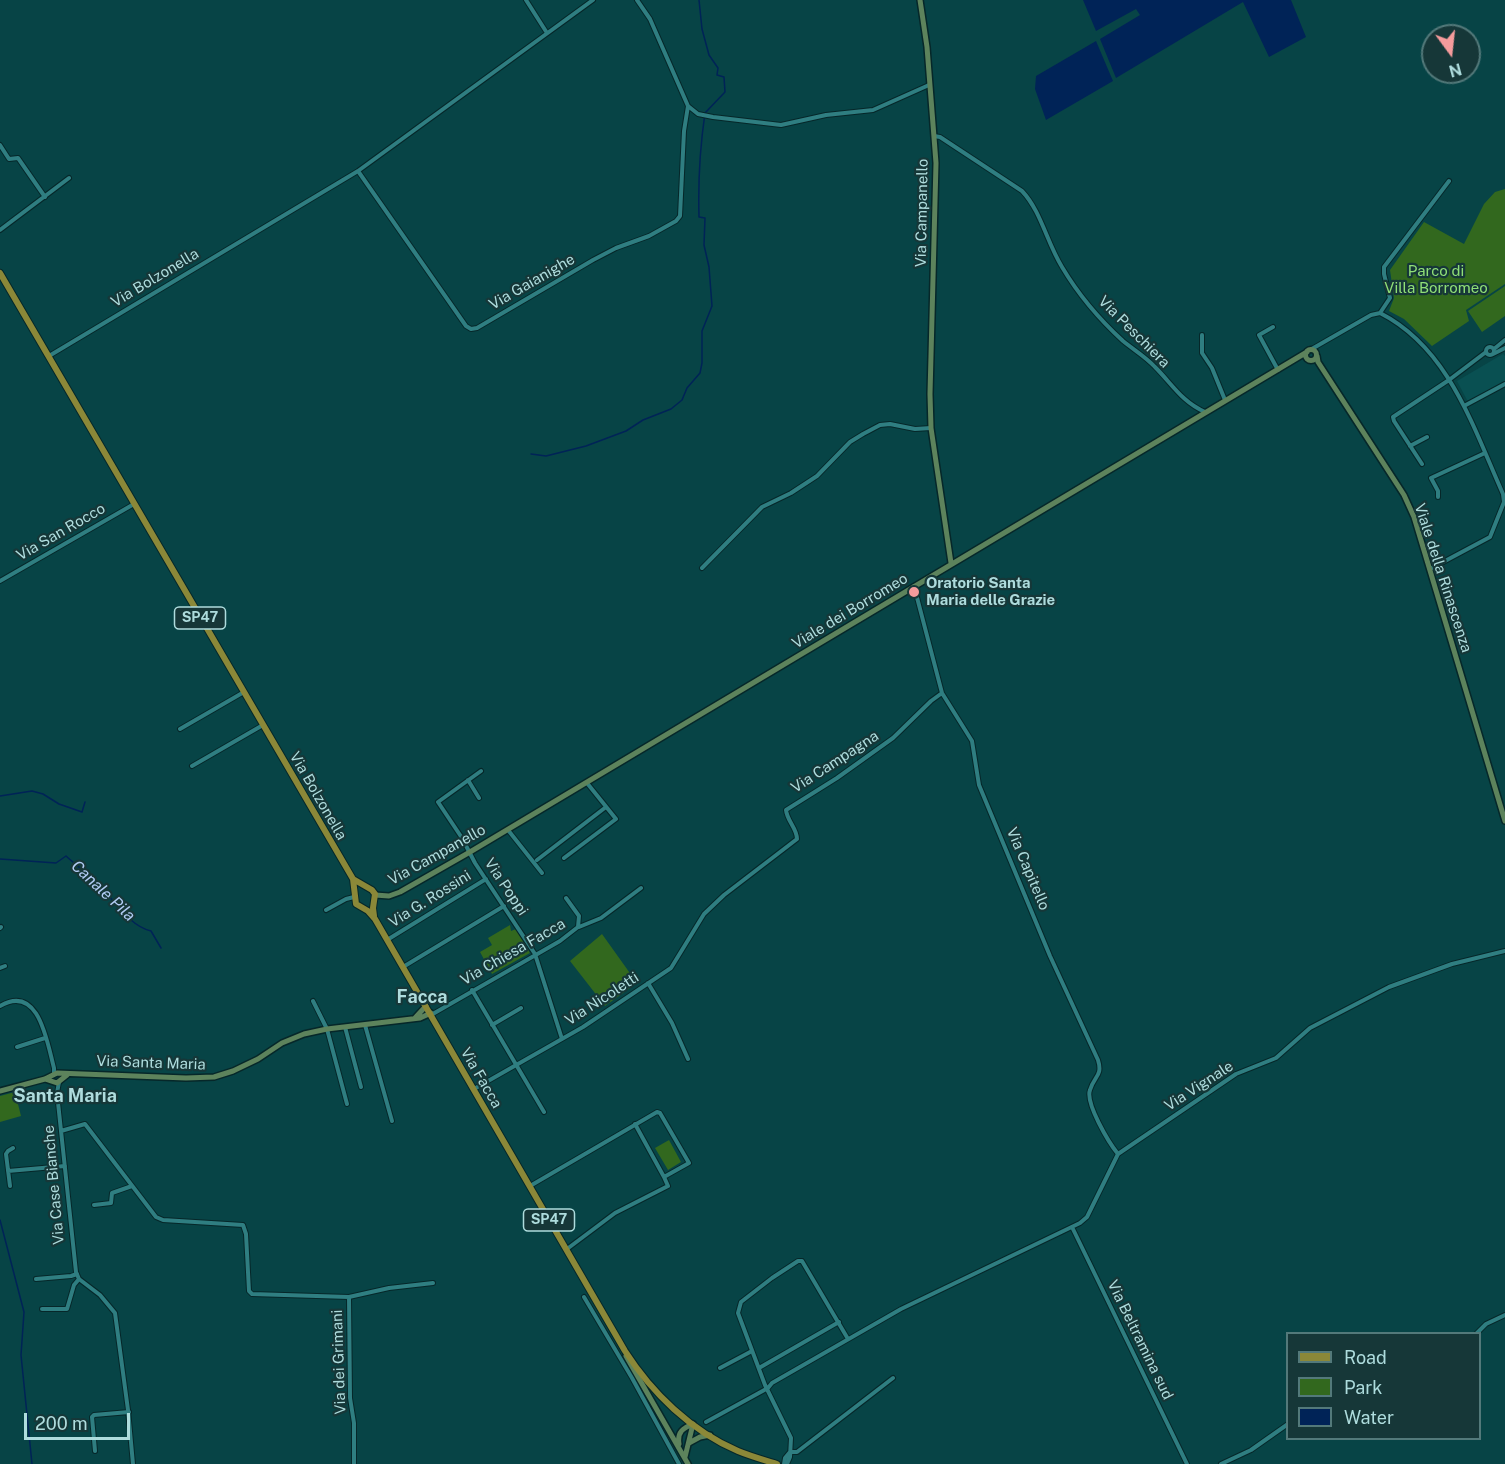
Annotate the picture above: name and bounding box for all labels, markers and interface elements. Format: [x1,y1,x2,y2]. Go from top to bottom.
north arrow [1421,24,1481,84]
text: N [1447,59,1464,81]
street label: Via Campanello [912,159,932,267]
street label: Via Bolzonella [108,245,202,311]
street label: Via Gaianighe [486,250,578,314]
park label: Parco di Villa Borromeo [1384,262,1488,297]
street label: Via Peschiera [1094,292,1174,372]
street label: Via San Rocco [13,499,109,565]
street label: Viale della Rinascenza [1410,501,1476,655]
street label: Viale dei Borromeo [789,569,911,653]
place label: Oratorio Santa Maria delle Grazie [926,574,1055,609]
marker: Oratorio Santa Maria delle Grazie [907,585,921,599]
road number: SP47 [174,607,226,629]
street label: Via Campagna [788,727,882,797]
street label: Via Bolzonella [285,749,351,843]
street label: Via Campanello [385,821,489,889]
street label: Via Capitello [1003,825,1053,913]
street label: Via Poppi [480,855,532,919]
water label: Canale Pila [67,857,139,925]
street label: Via G. Rossini [386,867,474,931]
street label: Via Chiesa Facca [457,915,569,989]
street label: Via Nicoletti [562,968,642,1030]
district label: Facca [397,986,447,1008]
street label: Via Facca [456,1044,506,1112]
street label: Via Santa Maria [96,1052,206,1074]
street label: Via Vignale [1161,1057,1237,1115]
district label: Santa Maria [13,1085,117,1107]
street label: Via Case Bianche [40,1125,68,1245]
road number: SP47 [524,1209,574,1231]
street label: Via Beltramina sud [1103,1277,1177,1403]
street label: Via dei Grimani [328,1309,350,1415]
legend [1286,1332,1481,1440]
text: Road [1344,1347,1387,1368]
text: Park [1344,1377,1382,1398]
scale bar [27,1401,134,1439]
text: Water [1344,1407,1394,1428]
text: 200 m [35,1413,88,1434]

